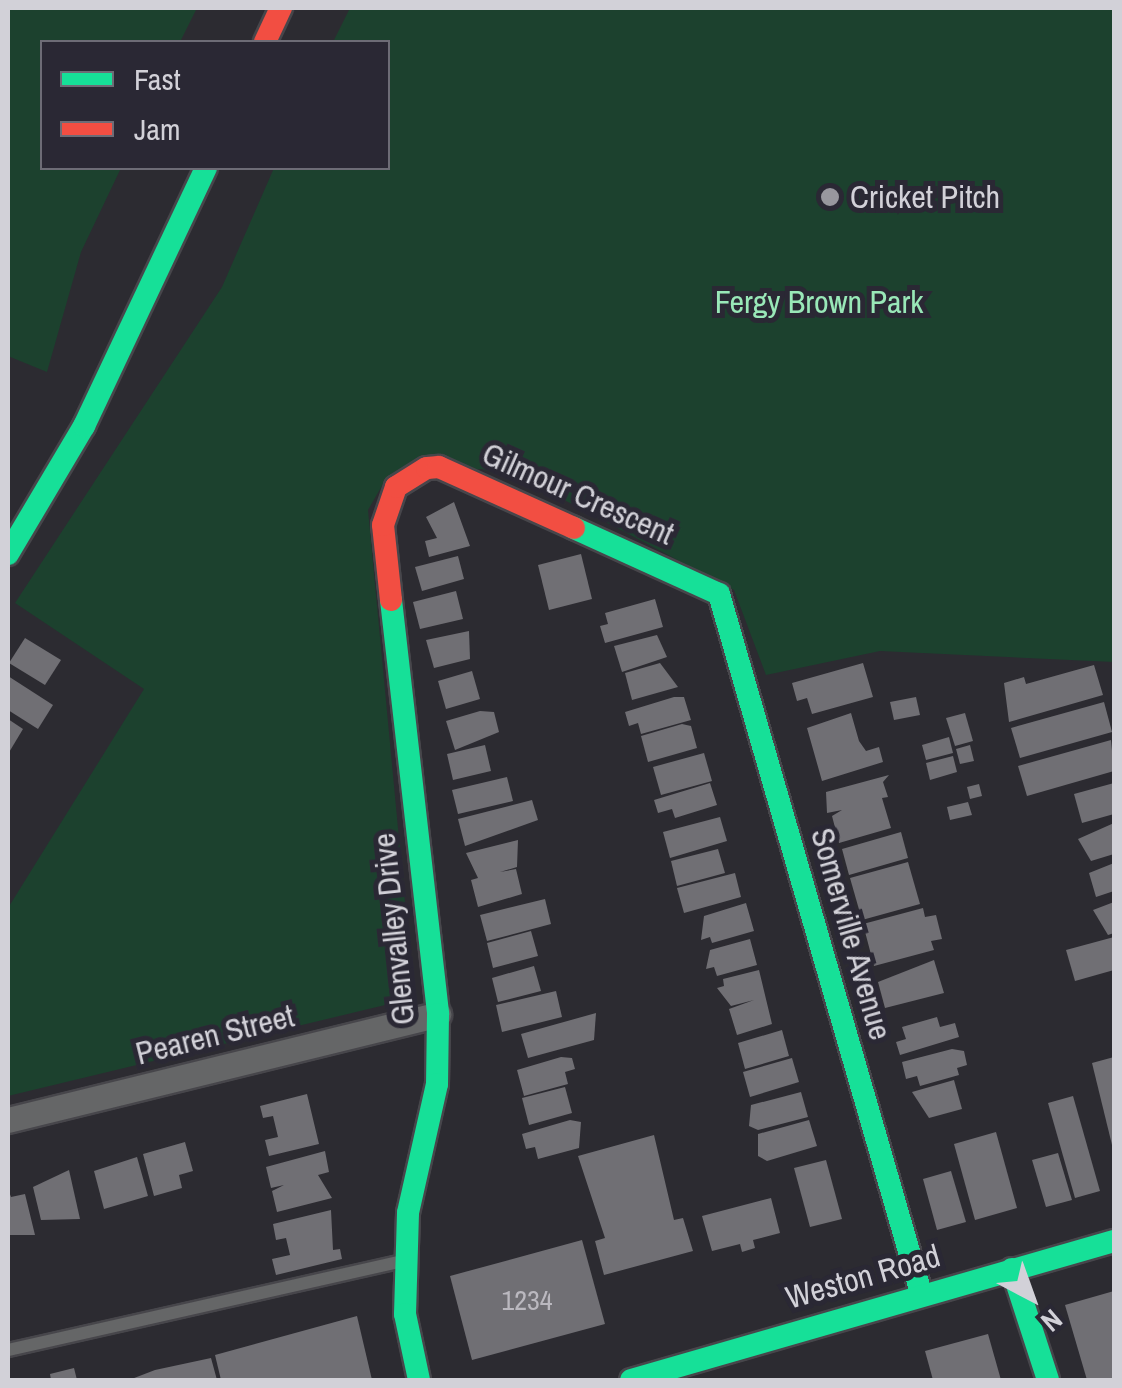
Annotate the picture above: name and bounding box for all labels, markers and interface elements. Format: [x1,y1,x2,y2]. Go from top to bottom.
legend [40,40,390,170]
text: Fast [134,59,181,99]
text: Jam [134,109,180,149]
place label: Cricket Pitch [850,178,1000,216]
marker: Cricket Pitch [819,186,841,208]
park label: Fergy Brown Park [715,283,923,321]
street label: Gilmour Crescent [476,435,680,553]
street label: Somerville Avenue [802,823,900,1045]
street label: Glenvalley Drive [365,831,423,1027]
street label: Pearen Street [132,997,298,1073]
street label: Weston Road [782,1237,944,1317]
north arrow [982,1248,1082,1348]
house number: 1234 [501,1283,553,1317]
text: N [1033,1301,1070,1340]

